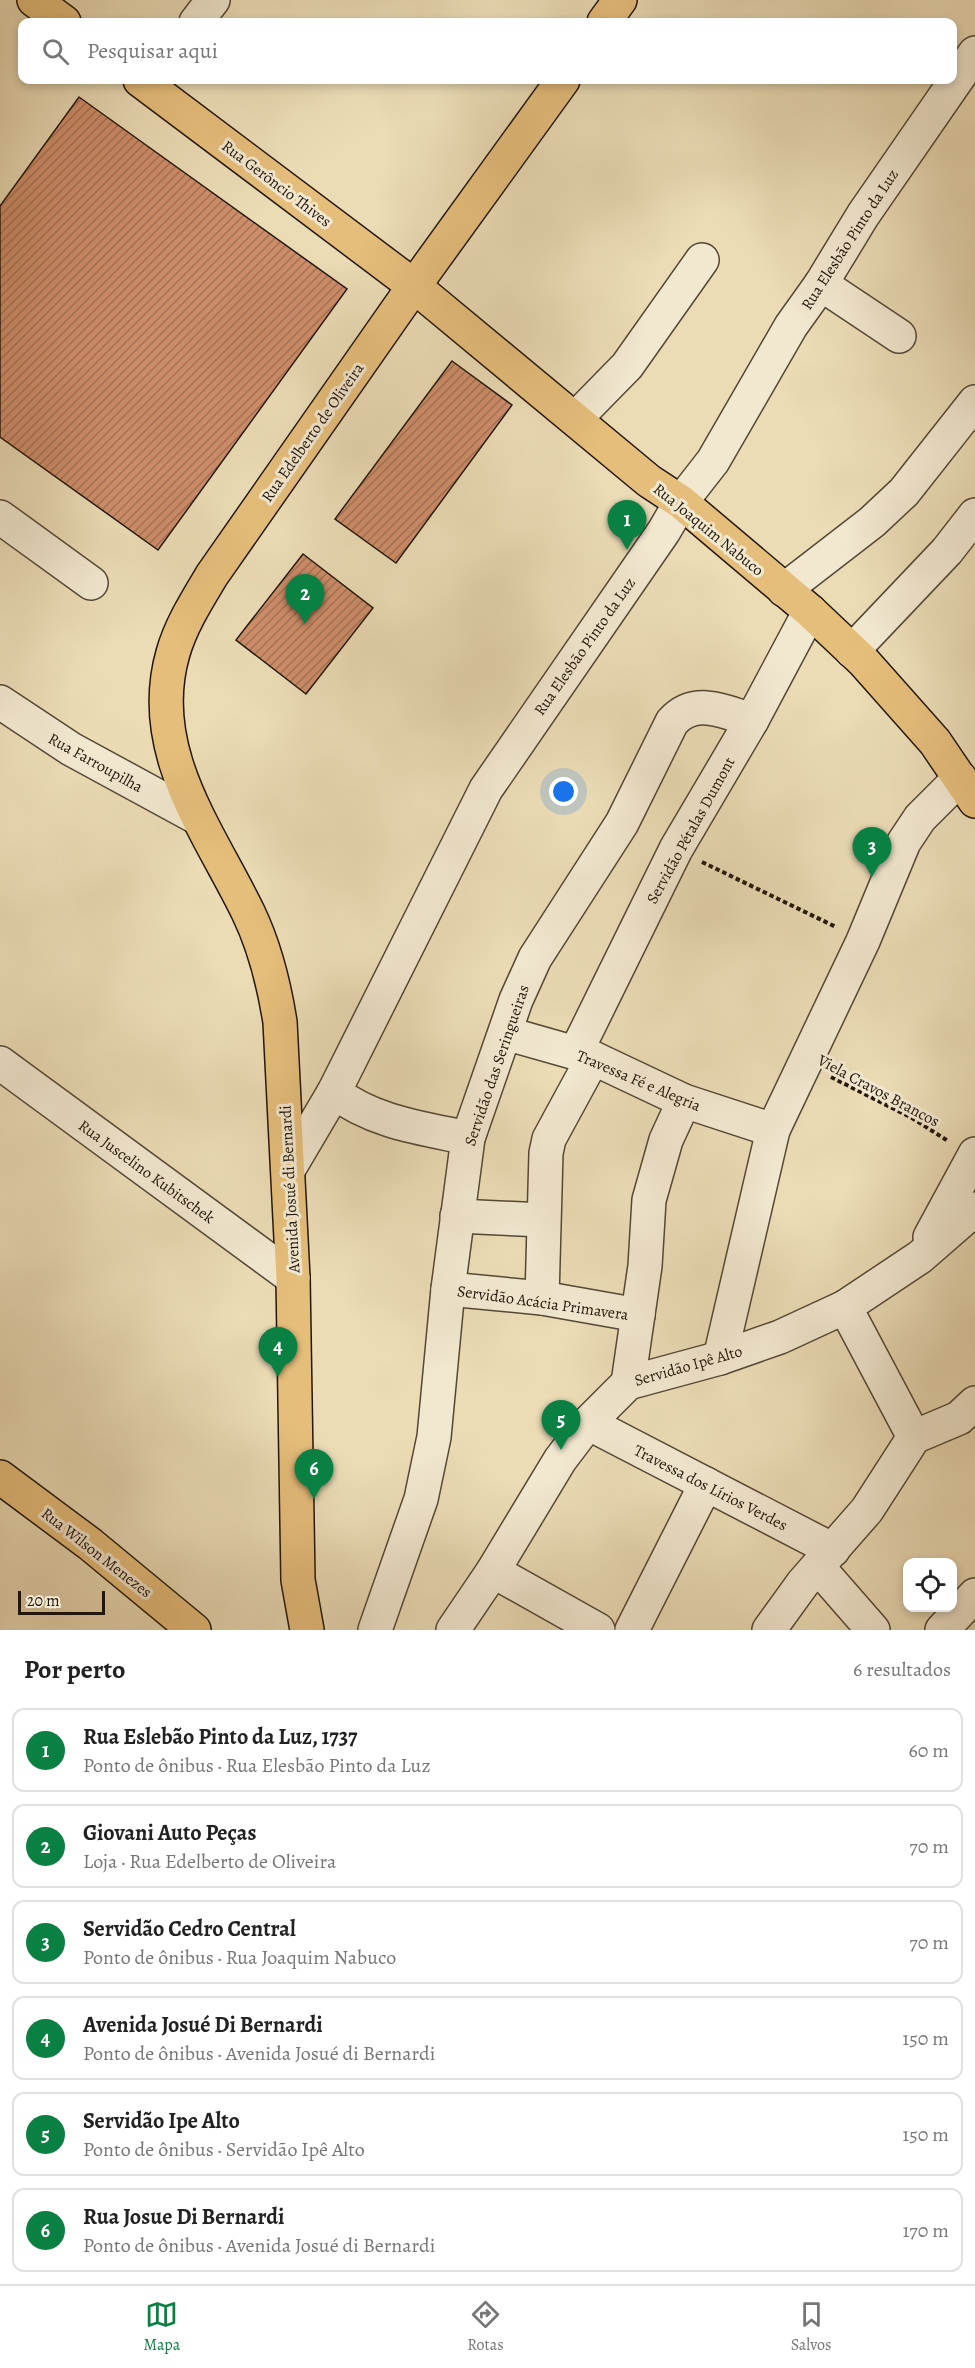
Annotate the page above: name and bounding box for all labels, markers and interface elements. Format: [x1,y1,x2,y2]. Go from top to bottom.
search box [18,18,957,84]
icon: search [39,35,72,68]
text: Pesquisar aqui [87,36,218,66]
street label: Rua Gerôncio Thives [217,135,336,232]
street label: Rua Elesbão Pinto da Luz [796,165,904,314]
street label: Rua Edelberto de Oliveira [256,358,370,507]
street label: Rua Joaquim Nabuco [648,478,768,581]
pin: 1 [608,500,646,550]
street label: Rua Elesbão Pinto da Luz [529,573,641,720]
pin: 2 [286,574,324,624]
street label: Rua Farroupilha [44,728,147,798]
street label: Servidão Pétalas Dumont [641,753,740,908]
your location [549,777,578,806]
pin: 3 [852,828,892,877]
street label: Servidão das Seringueiras [459,982,535,1149]
street label: Travessa Fé e Alegria [573,1045,705,1117]
street label: Viela Cravos Brancos [813,1049,943,1132]
street label: Avenida Josué di Bernardi [275,1105,305,1274]
street label: Rua Juscelino Kubitschek [74,1115,219,1229]
street label: Servidão Acácia Primavera [456,1280,630,1326]
pin: 4 [258,1328,298,1377]
street label: Servidão Ipê Alto [632,1340,745,1392]
pin: 5 [542,1400,580,1450]
street label: Travessa dos Lírios Verdes [630,1440,791,1536]
pin: 6 [294,1450,334,1499]
street label: Rua Wilson Menezes [36,1503,156,1603]
map controls [903,1558,957,1612]
button: locate [903,1558,957,1612]
scale bar [18,1588,105,1616]
text: 20 m [27,1590,60,1612]
text: Por perto [24,1652,125,1687]
text: 6 resultados [853,1656,951,1683]
text: Rua Eslebão Pinto da Luz, 1737 [83,1722,358,1752]
text: 1 [42,1737,49,1764]
text: 60 m [909,1737,949,1764]
text: Ponto de ônibus · Rua Elesbão Pinto da Luz [83,1752,431,1779]
text: Giovani Auto Peças [83,1818,256,1848]
text: 2 [41,1833,50,1860]
text: 70 m [909,1833,949,1860]
text: Loja · Rua Edelberto de Oliveira [83,1848,336,1875]
text: Servidão Cedro Central [83,1914,296,1944]
text: 3 [41,1929,50,1956]
text: 70 m [909,1929,949,1956]
text: Ponto de ônibus · Rua Joaquim Nabuco [83,1944,396,1971]
text: Avenida Josué Di Bernardi [83,2010,323,2040]
text: 4 [41,2025,50,2052]
text: 150 m [902,2025,949,2052]
text: Ponto de ônibus · Avenida Josué di Bernardi [83,2040,435,2067]
text: Servidão Ipe Alto [83,2106,240,2136]
text: 5 [41,2121,50,2148]
text: 150 m [902,2121,949,2148]
text: Ponto de ônibus · Servidão Ipê Alto [83,2136,365,2163]
text: Rua Josue Di Bernardi [83,2202,285,2232]
text: 6 [41,2217,50,2244]
text: 170 m [903,2217,949,2244]
text: Ponto de ônibus · Avenida Josué di Bernardi [83,2232,435,2259]
tab: Mapa [144,2298,180,2356]
tab: Rotas [467,2298,504,2356]
tab: Salvos [791,2298,832,2356]

